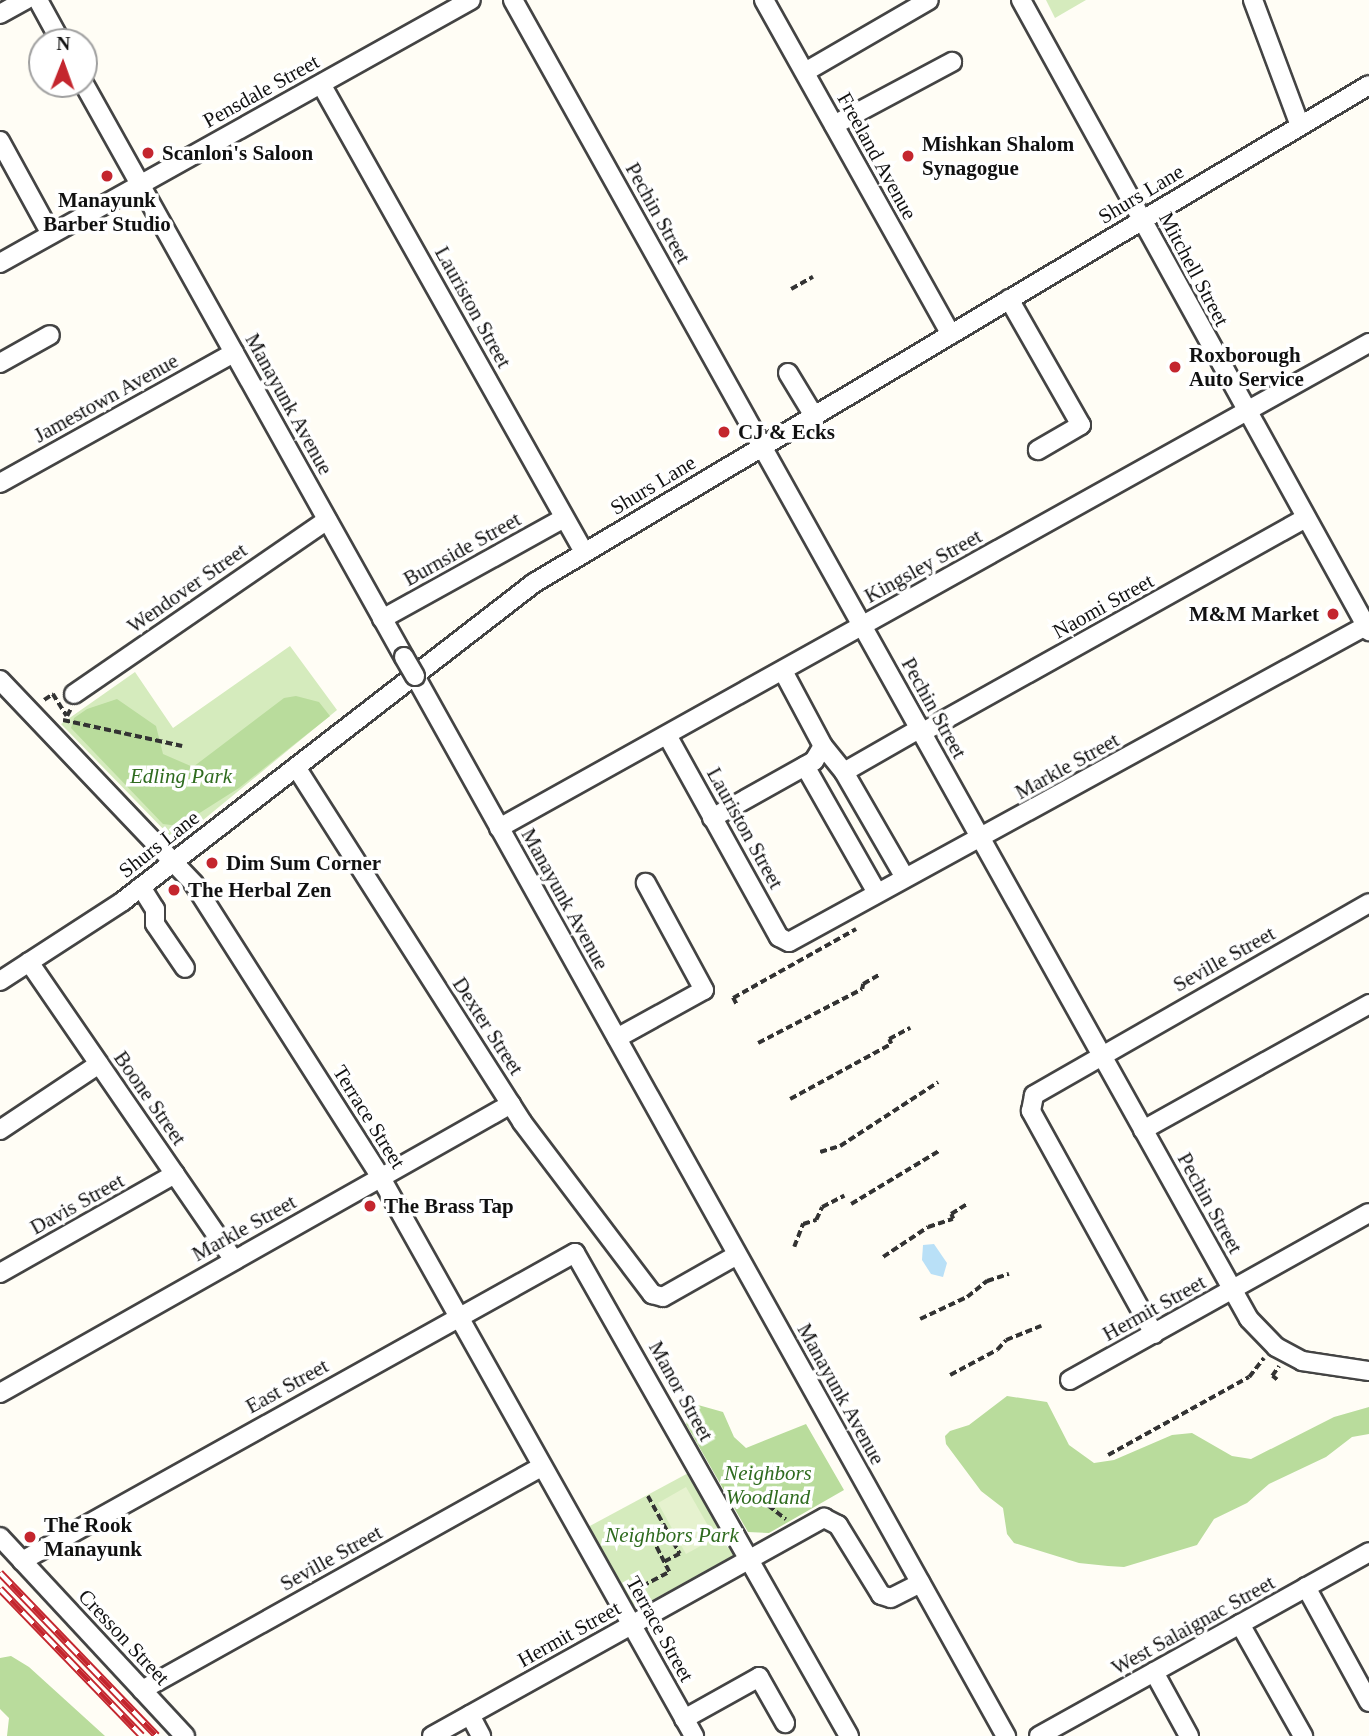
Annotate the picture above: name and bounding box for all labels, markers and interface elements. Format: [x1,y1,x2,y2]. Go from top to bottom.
north arrow [28,28,98,98]
text: N [56,33,70,54]
street label: Pensdale Street [199,49,323,133]
street label: Freeland Avenue [831,88,923,224]
place label: Mishkan Shalom Synagogue [922,131,1074,181]
place label: Scanlon's Saloon [162,140,313,166]
marker: Scanlon's Saloon [140,145,156,161]
marker: Mishkan Shalom Synagogue [900,148,916,164]
street label: Pechin Street [620,158,696,268]
street label: Shurs Lane [1094,159,1188,229]
marker: Manayunk Barber Studio [99,168,115,184]
place label: Manayunk Barber Studio [43,187,171,237]
street label: Mitchell Street [1153,208,1235,330]
street label: Lauriston Street [429,242,517,372]
street label: Manayunk Avenue [239,328,339,480]
place label: Roxborough Auto Service [1189,342,1304,392]
street label: Jamestown Avenue [29,348,183,448]
marker: Roxborough Auto Service [1167,359,1183,375]
place label: CJ & Ecks [738,419,835,445]
marker: CJ & Ecks [716,424,732,440]
street label: Shurs Lane [606,450,700,520]
street label: Burnside Street [399,506,525,592]
street label: Kingsley Street [860,523,986,609]
street label: Wendover Street [122,538,252,638]
street label: Naomi Street [1048,568,1158,644]
place label: M&M Market [1189,601,1319,627]
marker: M&M Market [1325,606,1341,622]
street label: Pechin Street [896,653,972,763]
street label: Markle Street [1011,727,1123,805]
park label: Edling Park [130,763,232,789]
street label: Lauriston Street [701,763,789,893]
street label: Shurs Lane [114,805,204,883]
street label: Manayunk Avenue [515,823,615,975]
place label: Dim Sum Corner [226,850,381,876]
marker: Dim Sum Corner [204,855,220,871]
place label: The Herbal Zen [188,877,332,903]
marker: The Herbal Zen [166,882,182,898]
street label: Seville Street [1169,921,1279,997]
street label: Dexter Street [447,972,529,1080]
street label: Boone Street [108,1046,192,1150]
street label: Terrace Street [327,1061,411,1173]
street label: Pechin Street [1172,1148,1248,1258]
street label: Davis Street [26,1168,128,1240]
street label: Markle Street [188,1189,300,1267]
place label: The Brass Tap [384,1193,514,1219]
marker: The Brass Tap [362,1198,378,1214]
street label: Hermit Street [1098,1269,1210,1347]
street label: Manayunk Avenue [791,1318,891,1470]
street label: Manor Street [643,1337,719,1445]
street label: East Street [241,1353,333,1419]
park label: Neighbors Woodland [724,1460,812,1510]
place label: The Rook Manayunk [44,1512,142,1562]
street label: Seville Street [276,1520,386,1596]
park label: Neighbors Park [605,1522,739,1548]
marker: The Rook Manayunk [22,1529,38,1545]
street label: West Salaignac Street [1107,1570,1279,1680]
street label: Terrace Street [621,1572,699,1686]
street label: Cresson Street [73,1584,175,1690]
street label: Hermit Street [513,1595,625,1673]

